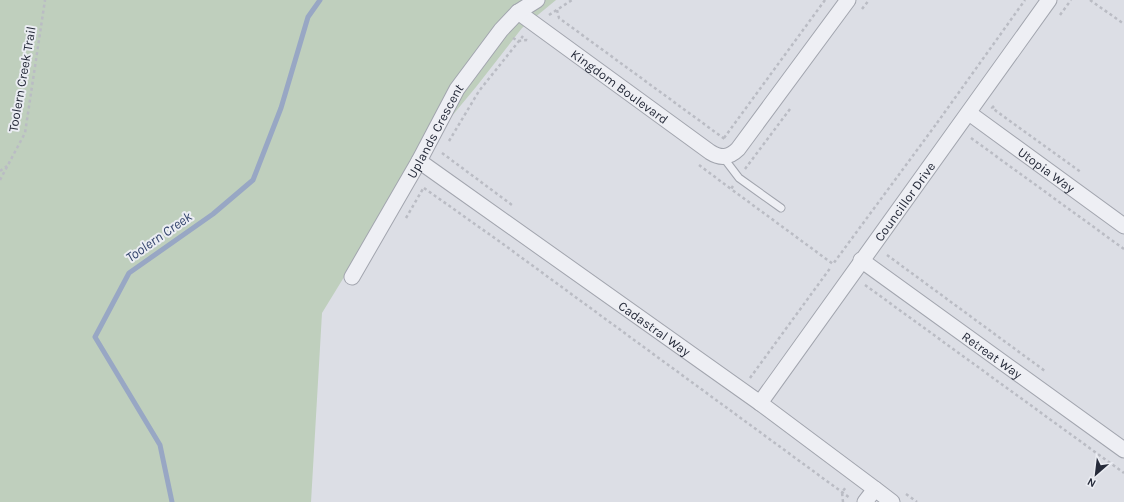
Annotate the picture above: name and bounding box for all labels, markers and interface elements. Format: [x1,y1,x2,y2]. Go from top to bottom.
street label: Toolern Creek Trail [5,25,39,133]
street label: Kingdom Boulevard [568,46,671,127]
street label: Uplands Crescent [403,80,466,181]
street label: Utopia Way [1015,144,1078,195]
street label: Councillor Drive [871,159,938,244]
water label: Toolern Creek [123,207,196,266]
street label: Cadastral Way [616,298,694,359]
street label: Retreat Way [959,328,1025,382]
north arrow [1076,454,1116,494]
text: N [1085,475,1098,490]

